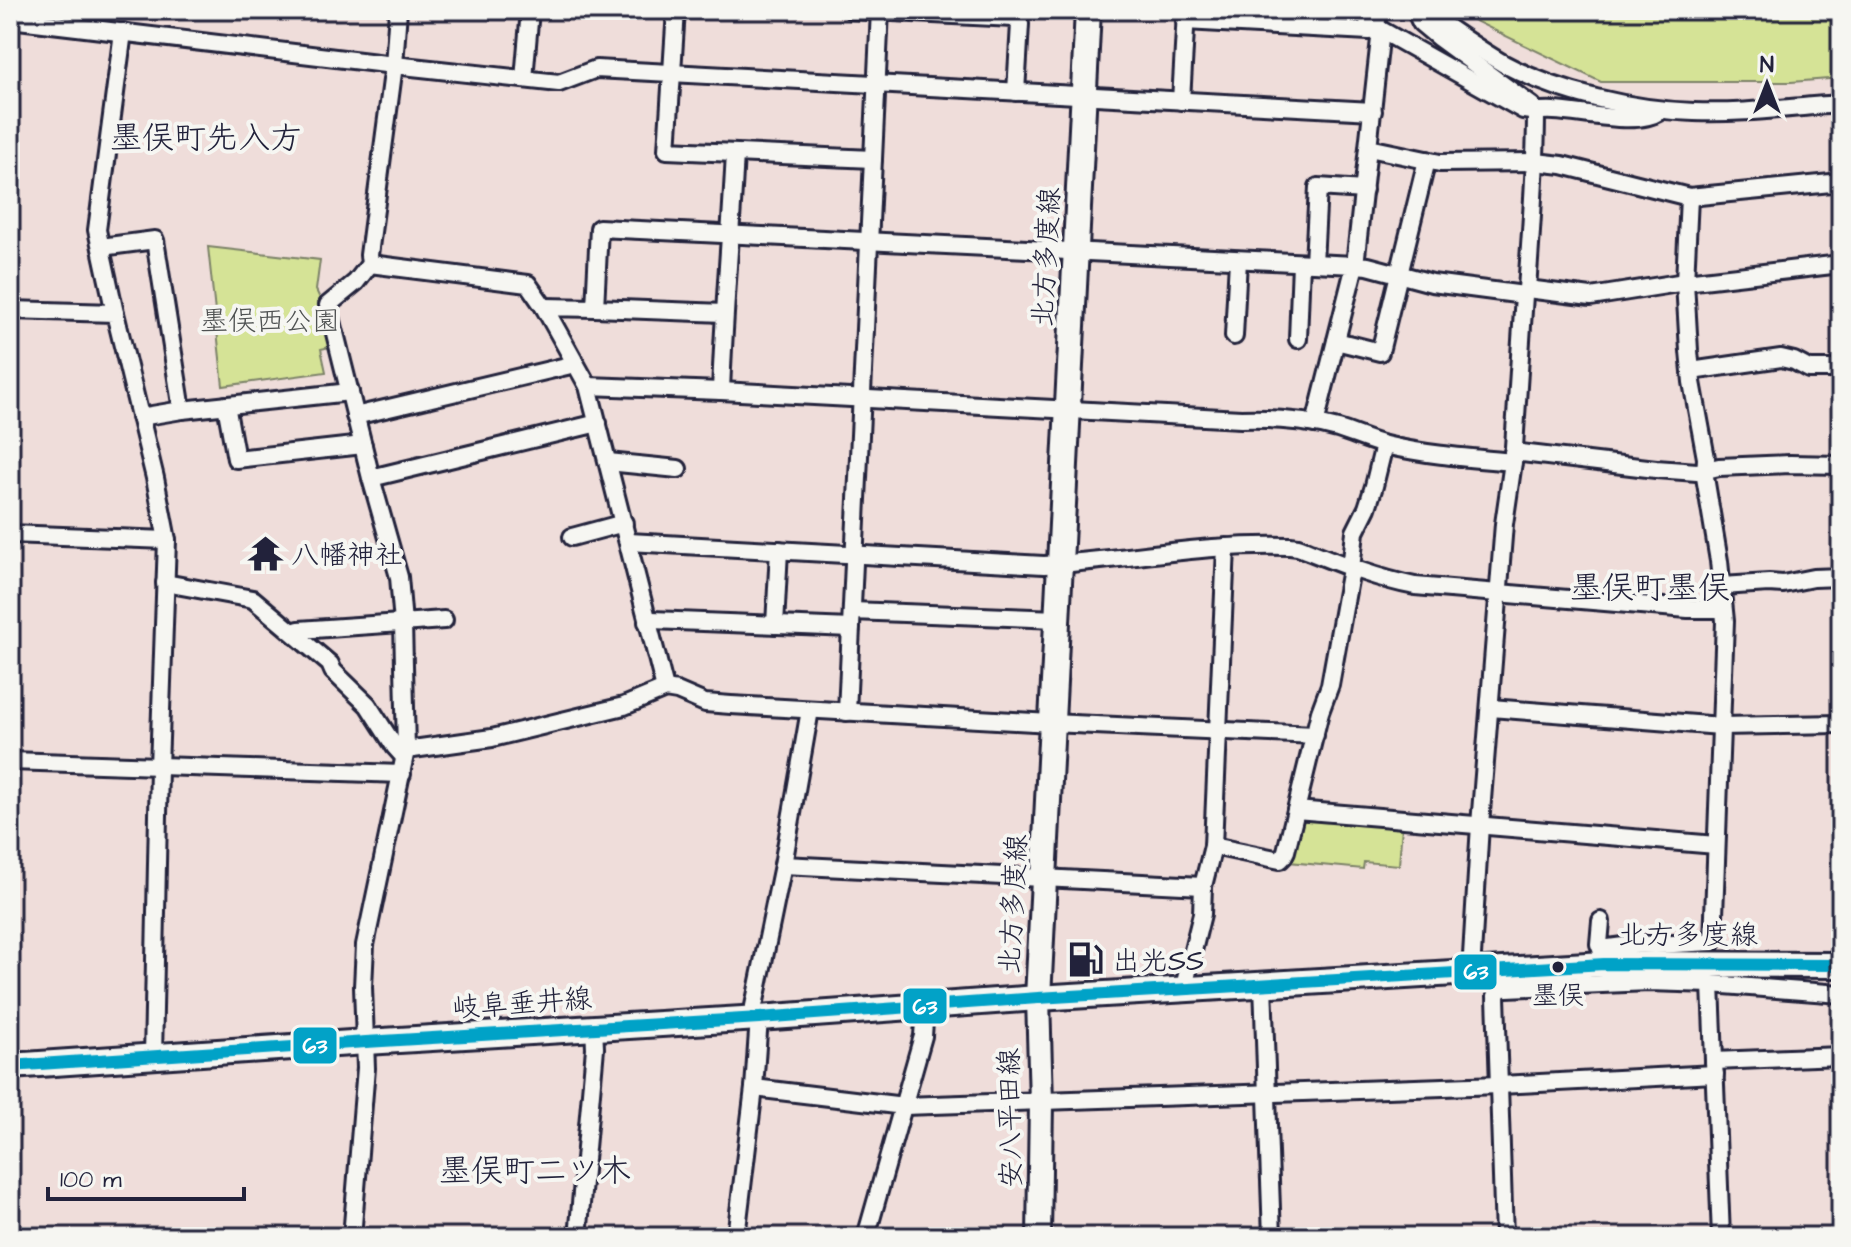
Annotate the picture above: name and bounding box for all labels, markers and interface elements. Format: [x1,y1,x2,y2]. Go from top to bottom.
north arrow [1727,44,1807,124]
text: N [1760,50,1774,81]
district label: 墨俣町先入方 [110,116,302,161]
street label: 北方多度線 [1023,186,1070,328]
park label: 墨俣西公園 [200,302,340,341]
temple icon: 八幡神社 [246,535,284,573]
place label: 八幡神社 [291,536,403,575]
district label: 墨俣町墨俣 [1570,566,1730,611]
street label: 北方多度線 [990,833,1037,975]
street label: 北方多度線 [1618,916,1758,955]
fuel station icon: 出光SS [1067,941,1105,979]
place label: 出光SS [1112,942,1204,981]
line badge: 63 [1453,953,1498,991]
text: 63 [1464,957,1489,988]
marker: 墨俣 [1550,959,1566,975]
place label: 墨俣 [1532,978,1584,1014]
street label: 岐阜垂井線 [451,979,593,1028]
line badge: 63 [902,987,948,1025]
text: 63 [913,992,938,1023]
line badge: 63 [292,1026,338,1065]
text: 63 [303,1031,328,1062]
street label: 安八平田線 [990,1048,1031,1188]
district label: 墨俣町二ツ木 [439,1149,631,1194]
scale bar [48,1151,244,1201]
text: 100 m [60,1163,122,1197]

